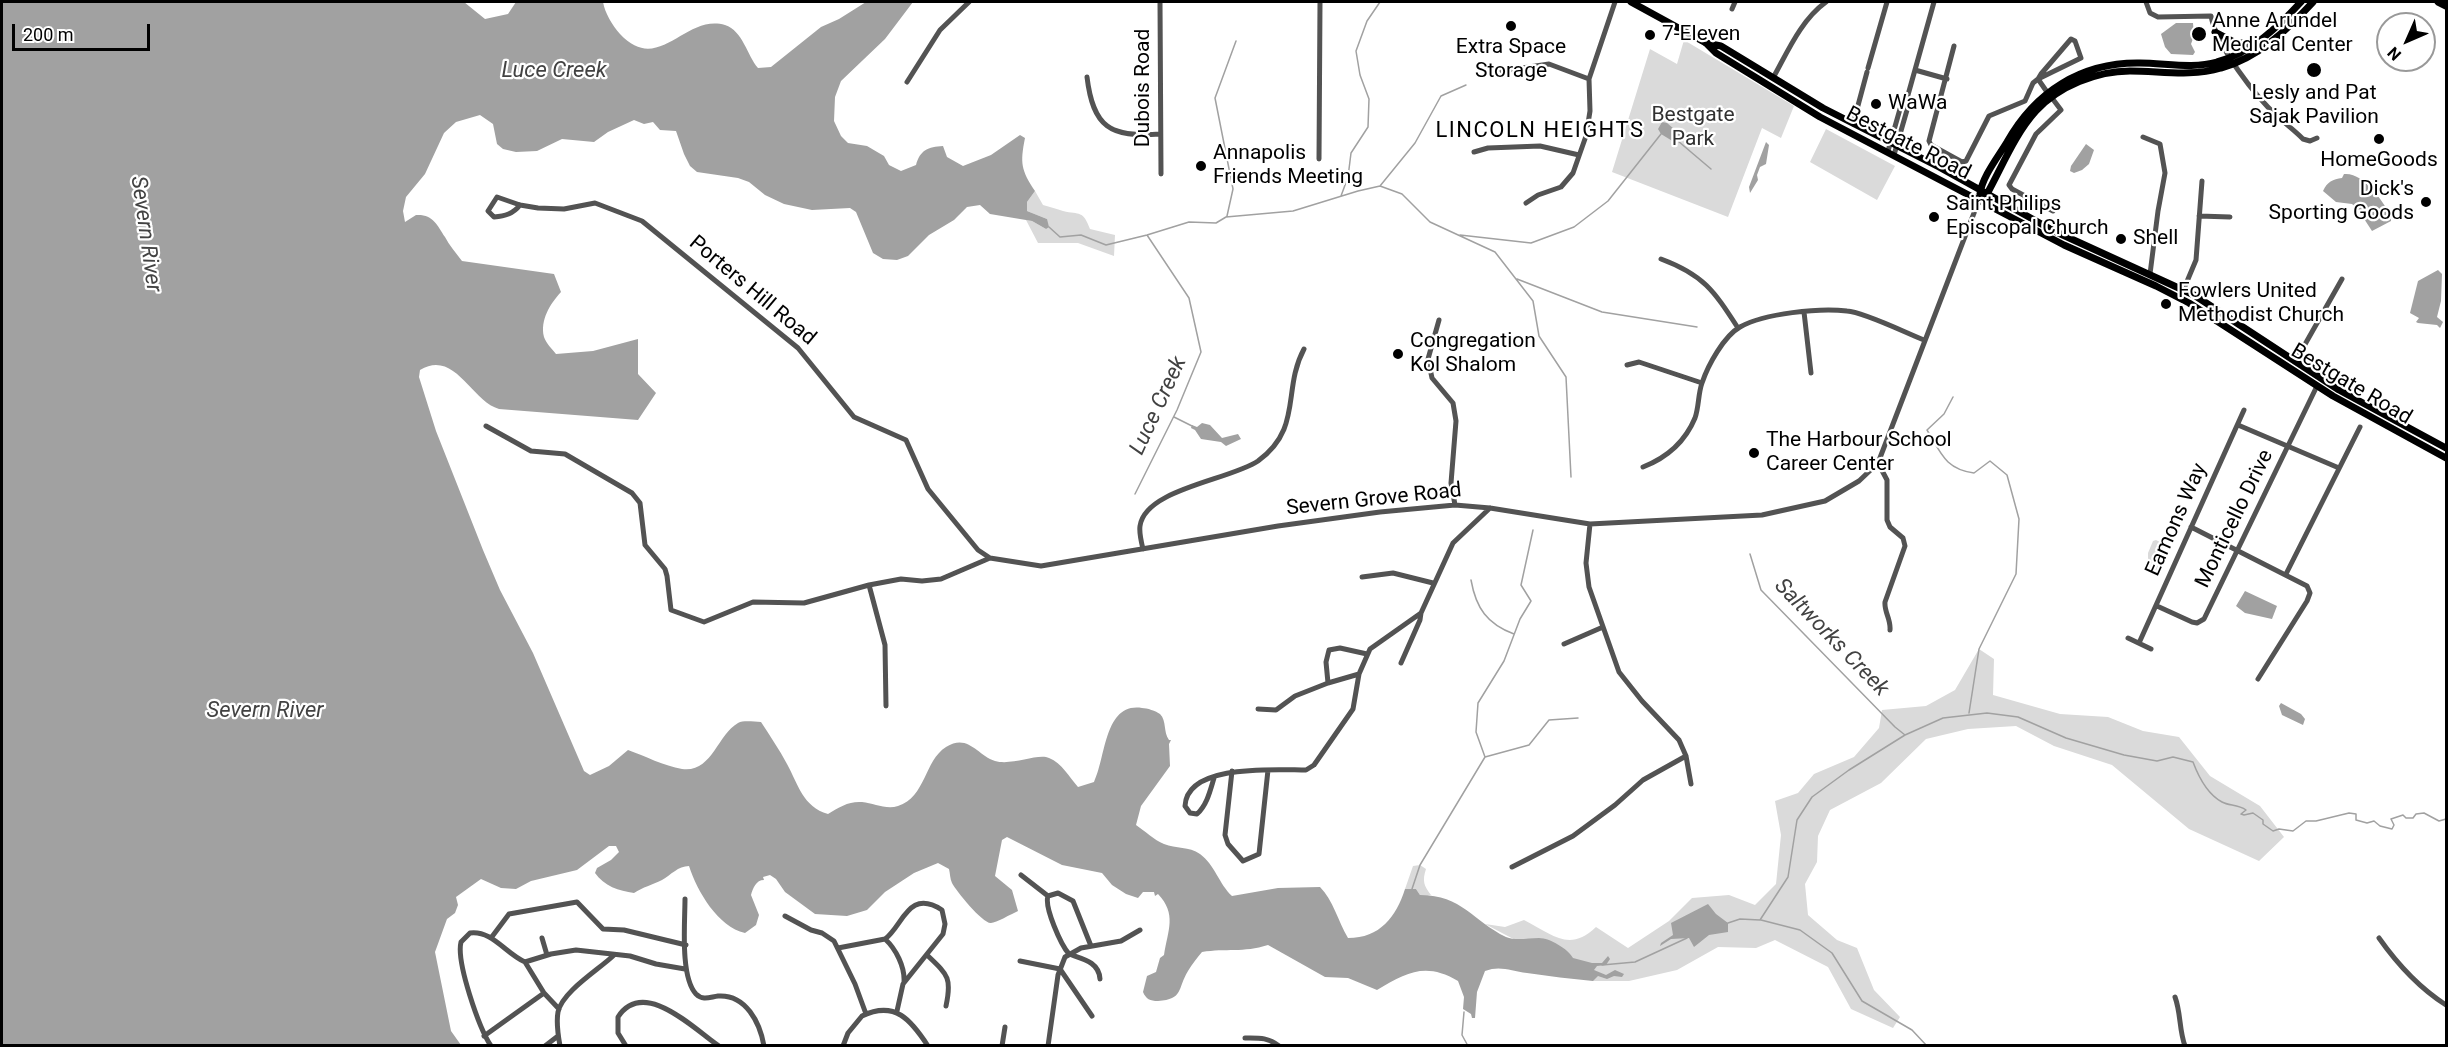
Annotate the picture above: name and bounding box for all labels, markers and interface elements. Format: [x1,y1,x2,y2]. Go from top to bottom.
place label: Anne Arundel Medical Center [2212,9,2353,59]
scale bar [15,12,153,50]
north arrow [2376,12,2436,72]
marker: Extra Space Storage [1504,19,1518,33]
place label: 7-Eleven [1662,22,1740,48]
text: 200 m [23,24,74,45]
marker: Anne Arundel Medical Center [2190,25,2208,43]
marker: 7-Eleven [1643,28,1657,42]
street label: Dubois Road [1131,29,1157,147]
place label: Extra Space Storage [1456,35,1566,85]
text: N [2384,43,2405,64]
water label: Luce Creek [501,58,607,84]
marker: Lesly and Pat Sajak Pavilion [2305,61,2323,79]
place label: Lesly and Pat Sajak Pavilion [2249,81,2379,131]
place label: WaWa [1888,91,1947,117]
marker: WaWa [1869,97,1883,111]
street label: Bestgate Road [1841,102,1975,186]
park label: Bestgate Park [1651,103,1735,153]
district label: LINCOLN HEIGHTS [1435,118,1645,144]
marker: HomeGoods [2372,132,2386,146]
place label: Annapolis Friends Meeting [1213,141,1363,191]
place label: HomeGoods [2320,148,2438,174]
marker: Annapolis Friends Meeting [1194,159,1208,173]
water label: Severn River [124,174,166,294]
place label: Dick's Sporting Goods [2269,177,2414,227]
place label: Saint Philips Episcopal Church [1946,192,2108,242]
marker: Dick's Sporting Goods [2419,195,2433,209]
marker: Saint Philips Episcopal Church [1927,210,1941,224]
place label: Shell [2133,226,2178,252]
street label: Porters Hill Road [684,231,820,351]
marker: Shell [2114,232,2128,246]
place label: Fowlers United Methodist Church [2178,279,2344,329]
marker: Fowlers United Methodist Church [2159,297,2173,311]
place label: Congregation Kol Shalom [1410,329,1536,379]
street label: Bestgate Road [2286,339,2416,431]
marker: Congregation Kol Shalom [1391,347,1405,361]
water label: Luce Creek [1125,353,1193,459]
place label: The Harbour School Career Center [1766,428,1952,478]
marker: The Harbour School Career Center [1747,446,1761,460]
street label: Monticello Drive [2191,446,2279,592]
street label: Eamons Way [2141,460,2213,580]
street label: Severn Grove Road [1285,478,1463,522]
water label: Saltworks Creek [1768,574,1894,702]
water label: Severn River [207,698,323,724]

